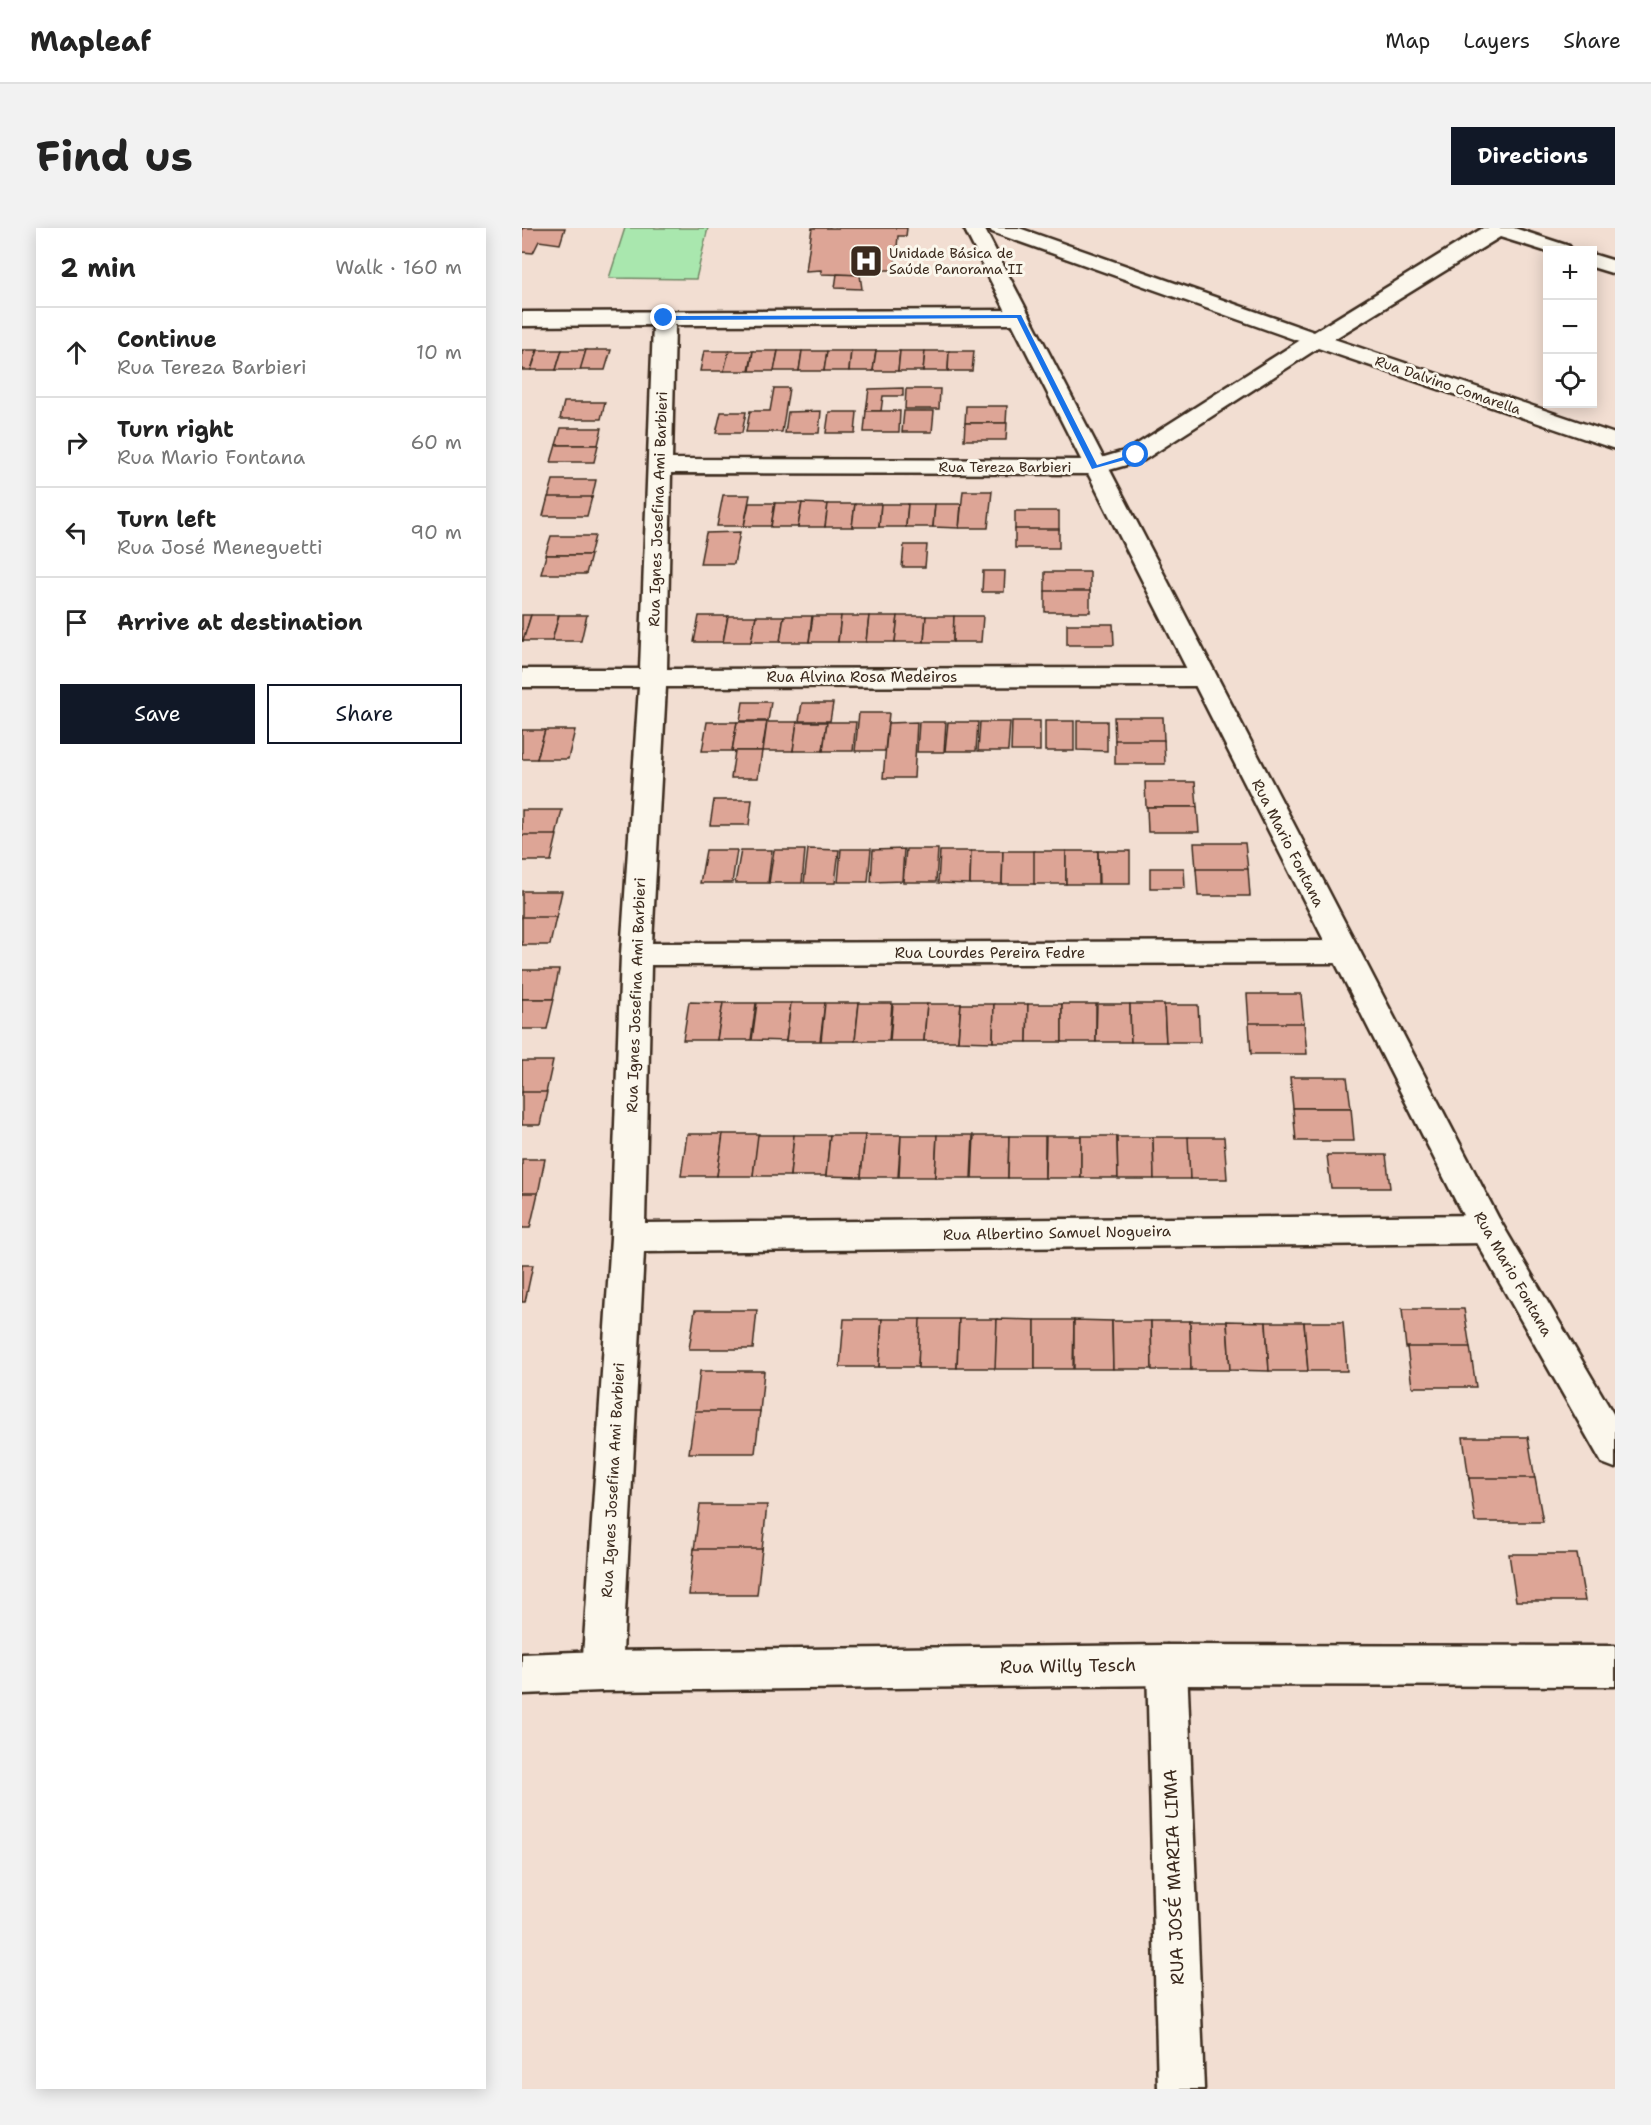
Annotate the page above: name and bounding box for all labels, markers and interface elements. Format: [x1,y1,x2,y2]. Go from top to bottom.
text: Mapleaf [30,22,151,60]
text: Map [1385,27,1430,55]
text: Layers [1463,27,1530,55]
text: Share [1563,27,1621,55]
button: Directions [1451,127,1615,185]
text: Find us [36,128,193,184]
hospital icon: Unidade Básica de Saúde Panorama II [848,243,884,279]
place label: Unidade Básica de Saúde Panorama II [889,244,1023,278]
map controls [1543,246,1597,408]
button: + [1543,246,1597,300]
text: 2 min [60,250,136,285]
text: Walk · 160 m [335,254,462,280]
button: − [1543,300,1597,354]
route end [650,304,676,330]
text: Continue [117,325,217,354]
icon: ahead [60,336,93,369]
text: 10 m [416,339,462,365]
street label: Rua Dalvino Comarella [1373,352,1524,419]
text: Rua Tereza Barbieri [117,354,307,380]
button: locate [1543,354,1597,408]
street label: Rua Ignes Josefina Ami Barbieri [644,391,672,627]
text: Turn right [117,415,234,444]
icon: right [60,426,93,459]
text: 60 m [410,429,462,455]
route start [1122,441,1148,467]
text: Rua Mario Fontana [117,444,305,470]
street label: Rua Tereza Barbieri [939,458,1071,476]
text: Turn left [117,505,216,534]
icon: left [60,516,93,549]
text: 90 m [410,519,462,545]
text: Rua José Meneguetti [117,534,323,560]
icon: arrive [60,606,93,639]
text: Arrive at destination [117,608,363,637]
street label: Rua Alvina Rosa Medeiros [766,667,958,687]
button: Save [60,684,255,744]
button: Share [267,684,462,744]
street label: Rua Mario Fontana [1247,776,1329,911]
street label: Rua Ignes Josefina Ami Barbieri [622,877,650,1113]
street label: Rua Lourdes Pereira Fedre [895,943,1085,963]
street label: Rua Mario Fontana [1469,1208,1557,1341]
street label: Rua Albertino Samuel Nogueira [943,1221,1172,1245]
street label: Rua Ignes Josefina Ami Barbieri [597,1362,629,1598]
street label: Rua Willy Tesch [1000,1653,1136,1679]
street label: RUA JOSÉ MARIA LIMA [1158,1769,1190,1985]

